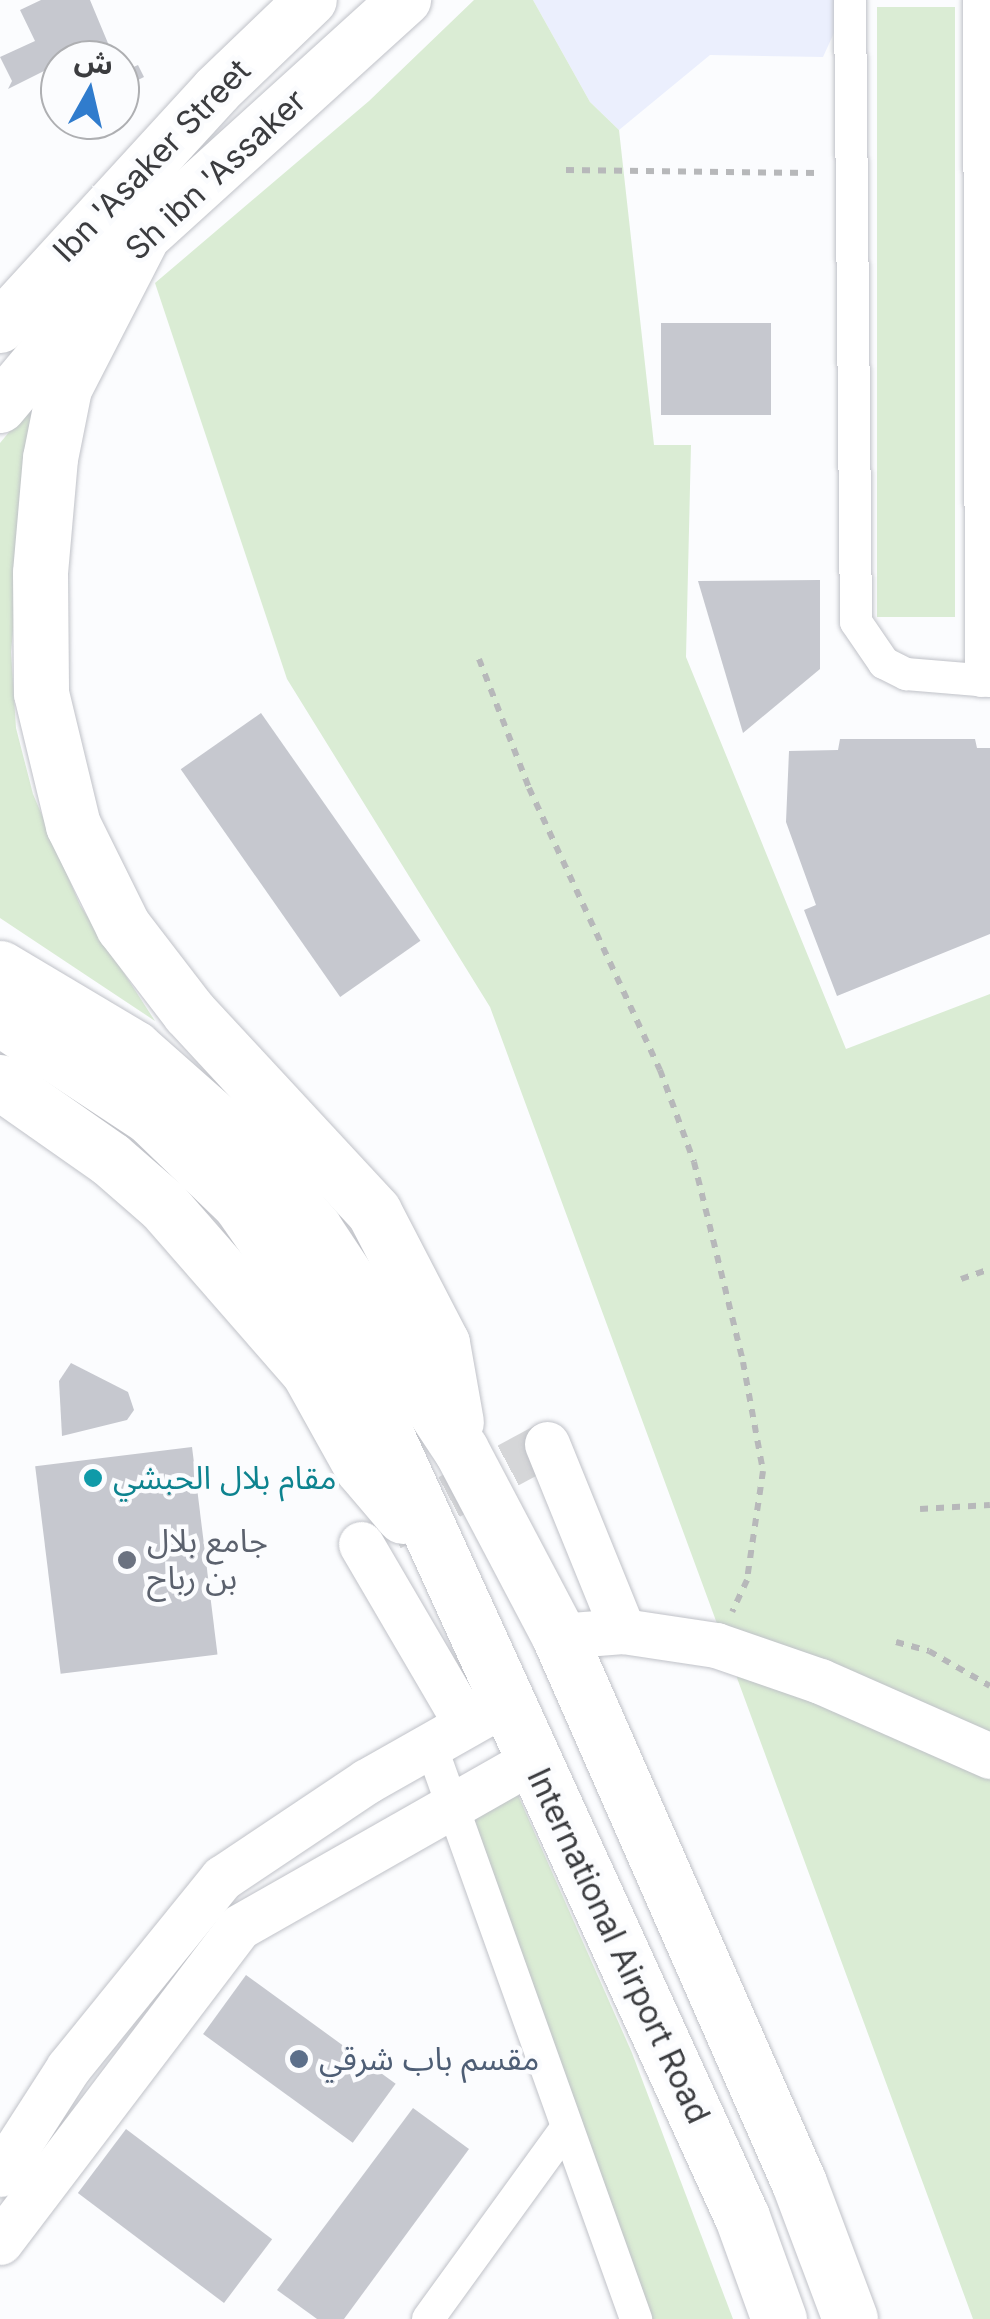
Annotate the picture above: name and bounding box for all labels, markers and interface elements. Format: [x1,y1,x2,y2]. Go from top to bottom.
north arrow [40,40,140,140]
text: ش [73,43,115,82]
street label: Ibn 'Asaker Street [45,52,259,270]
street label: Sh ibn 'Assaker [118,82,314,268]
place label: مقام بلال الحبشي [113,1459,337,1497]
marker: مقام بلال الحبشي [82,1467,104,1489]
place label: جامع بلال بن رباح [147,1523,268,1598]
marker: جامع بلال بن رباح [116,1549,138,1571]
street label: International Airport Road [519,1762,717,2130]
place label: مقسم باب شرقي [319,2040,539,2078]
marker: مقسم باب شرقي [288,2048,310,2070]

